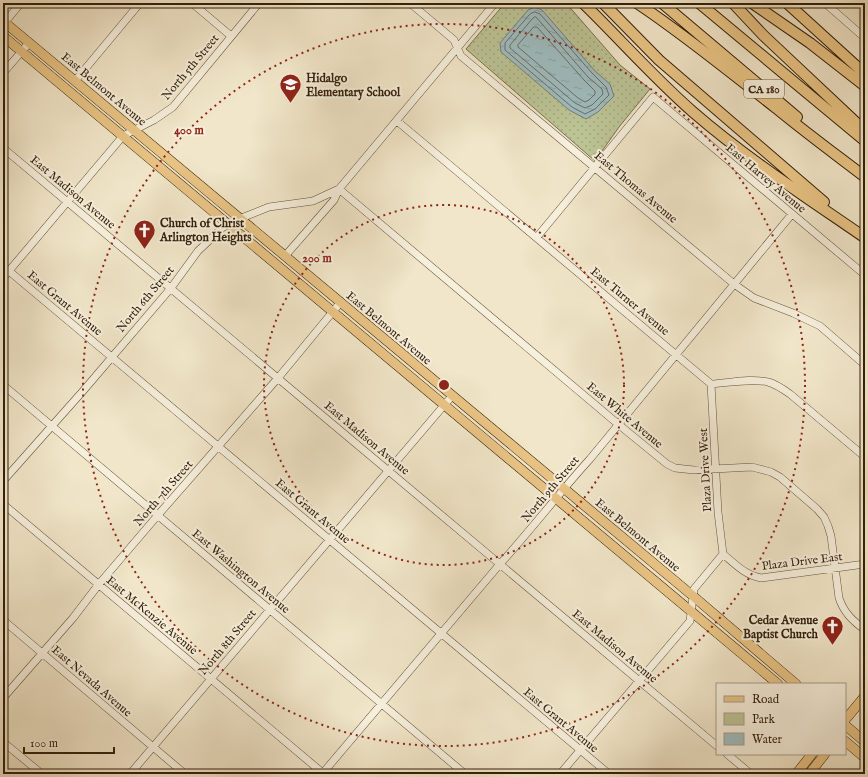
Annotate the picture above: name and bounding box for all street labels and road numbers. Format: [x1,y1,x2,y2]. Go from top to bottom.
street label: North 5th Street [159,31,222,103]
street label: East Belmont Avenue [58,49,150,130]
road number: CA 180 [744,80,784,98]
street label: East Harvey Avenue [722,140,809,217]
street label: East Thomas Avenue [591,148,681,227]
street label: East Madison Avenue [27,152,119,233]
street label: North 6th Street [113,263,177,336]
street label: East Turner Avenue [587,264,673,339]
street label: East Grant Avenue [24,268,106,339]
street label: East Belmont Avenue [343,288,435,369]
street label: East White Avenue [584,379,666,452]
street label: East Madison Avenue [321,398,413,479]
street label: Plaza Drive West [696,428,715,512]
street label: North 9th Street [518,453,583,526]
street label: North 7th Street [131,457,196,529]
street label: East Grant Avenue [272,476,354,547]
street label: East Belmont Avenue [592,495,684,576]
street label: East Washington Avenue [189,526,293,617]
street label: Plaza Drive East [761,549,843,574]
street label: East McKenzie Avenue [103,573,201,658]
street label: North 8th Street [195,606,259,678]
street label: East Madison Avenue [569,606,661,687]
street label: East Nevada Avenue [48,642,135,721]
street label: East Grant Avenue [520,685,602,756]

